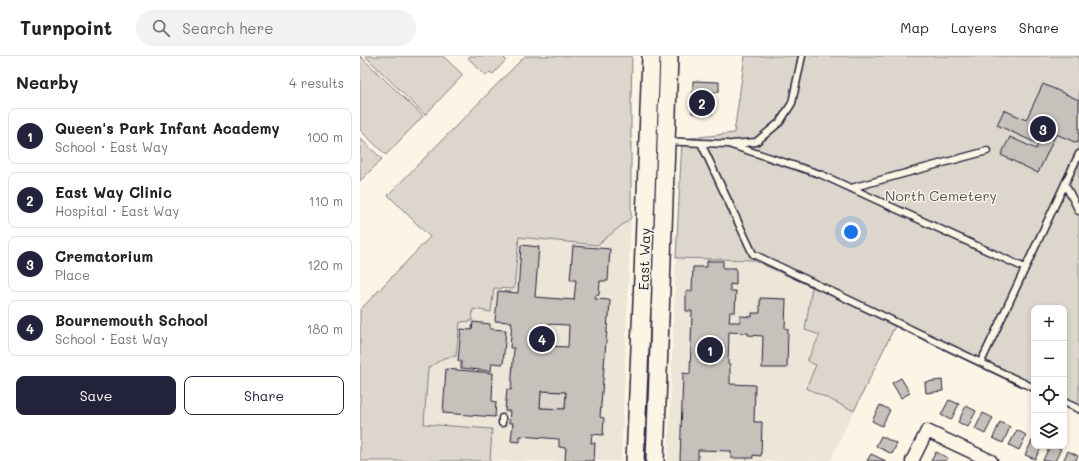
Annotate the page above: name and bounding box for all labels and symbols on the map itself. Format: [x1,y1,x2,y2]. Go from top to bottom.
pin: 2 [689,88,715,118]
pin: 3 [1030,114,1056,144]
park label: North Cemetery [885,186,997,205]
your location [841,222,861,242]
street label: East Way [633,227,655,291]
pin: 4 [529,324,555,354]
pin: 1 [697,335,723,365]

